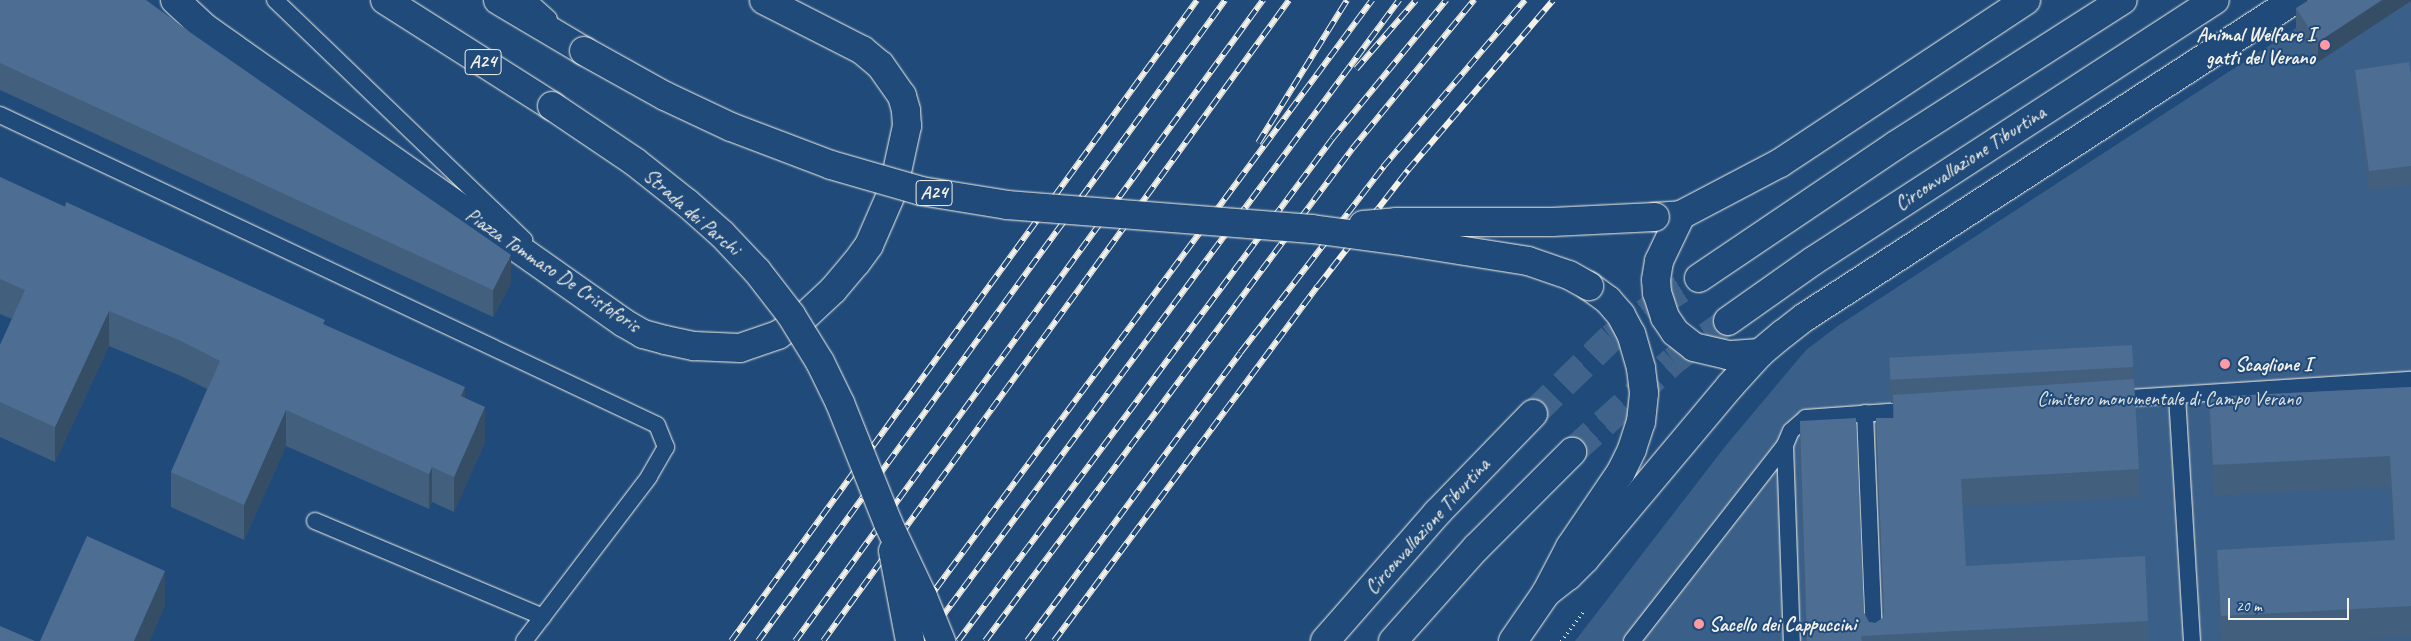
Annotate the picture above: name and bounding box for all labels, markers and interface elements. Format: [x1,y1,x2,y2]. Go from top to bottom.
place label: Animal Welfare I gatti del Verano [2197,22,2315,69]
marker: Animal Welfare I gatti del Verano [2319,39,2331,51]
road number: A24 [464,46,502,78]
street label: Circonvallazione Tiburtina [1890,100,2050,216]
street label: Strada dei Parchi [639,163,745,261]
road number: A24 [915,177,953,210]
street label: Piazza Tommaso De Cristoforis [461,202,645,338]
place label: Scaglione I [2235,352,2312,376]
marker: Scaglione I [2219,358,2231,370]
park label: Cimitero monumentale di Campo Verano [2037,386,2301,410]
street label: Circonvallazione Tiburtina [1359,453,1495,599]
scale bar [2231,588,2352,620]
text: 20 m [2236,597,2262,616]
place label: Sacello dei Cappuccini [1709,612,1857,636]
marker: Sacello dei Cappuccini [1693,618,1705,630]

